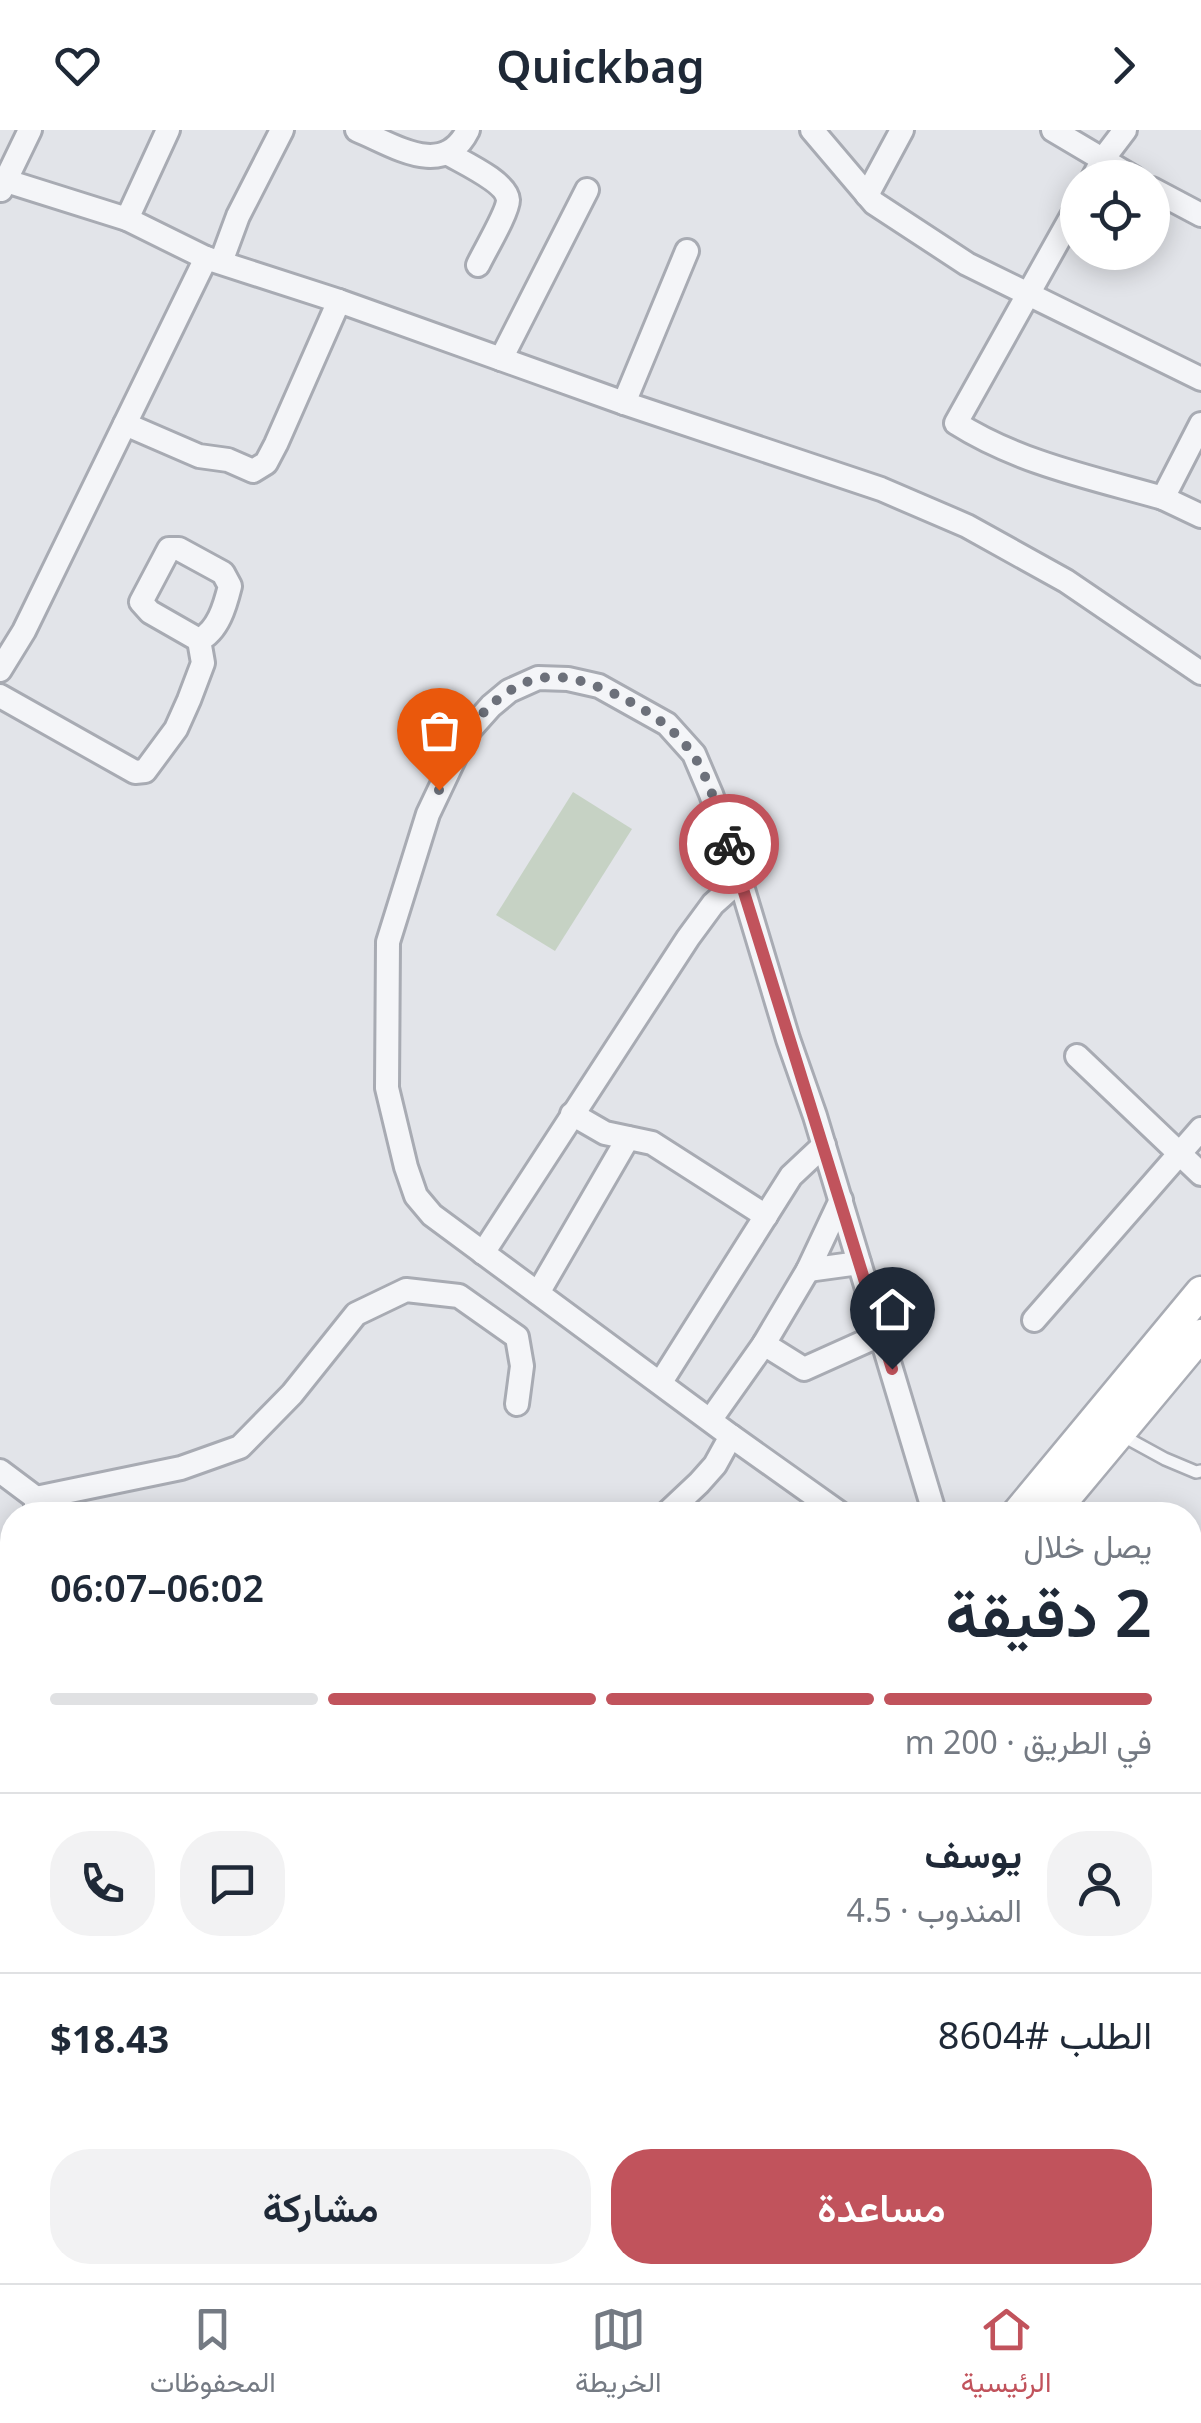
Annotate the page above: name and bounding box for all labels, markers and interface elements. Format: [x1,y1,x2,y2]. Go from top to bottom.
text: Quickbag [496,35,705,96]
icon: heart [50,38,105,93]
icon: forward [1096,38,1151,93]
map controls [1060,160,1170,270]
button: locate [1060,160,1170,270]
pin [397,688,482,791]
icon: bag [412,703,467,758]
courier [679,794,779,894]
icon: bike [702,817,757,872]
pin [850,1267,935,1370]
icon: home [865,1282,920,1337]
text: يصل خلال [1024,1524,1152,1567]
text: 06:02–06:07 [50,1561,264,1613]
text: 2 دقيقة [945,1568,1152,1656]
text: في الطريق · 200 m [905,1720,1152,1763]
text: يوسف [925,1827,1022,1879]
button: phone [50,1831,155,1936]
button: chat [180,1831,285,1936]
button: person [1047,1831,1152,1936]
text: المندوب · 4.5 [847,1888,1022,1931]
text: الطلب #8604 [938,2008,1152,2060]
text: $18.43 [50,2012,169,2064]
button: مشاركة [50,2149,591,2264]
button: مساعدة [611,2149,1152,2264]
tab: المحفوظات [150,2302,276,2407]
tab: الخريطة [575,2302,662,2407]
tab: الرئيسية [961,2302,1051,2407]

